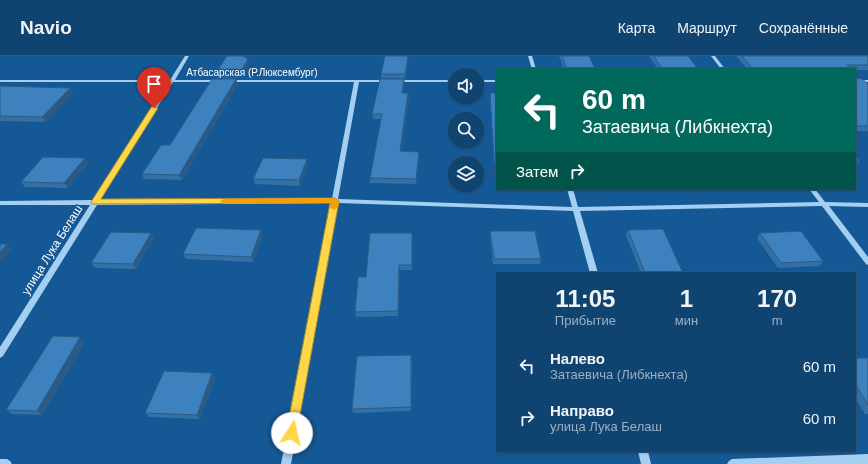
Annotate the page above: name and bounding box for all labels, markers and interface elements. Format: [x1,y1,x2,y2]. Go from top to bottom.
text: Navio [20,17,72,38]
text: Карта [618,20,655,36]
text: Маршрут [677,20,737,36]
text: Сохранённые [759,20,848,36]
pin [137,67,171,108]
street label: Атбасарская (Р.Люксембург) [186,67,318,78]
map controls [448,68,484,192]
button: sound [448,68,484,104]
icon: arrive [143,73,165,95]
icon: left [516,84,568,136]
text: 60 m [582,84,646,115]
button: search [448,112,484,148]
text: Затаевича (Либкнехта) [582,117,773,137]
button: layers [448,156,484,192]
icon: right [566,160,588,182]
text: Затем [516,163,558,180]
street label: улица Лука Белаш [19,202,85,298]
text: 11:05 [555,285,615,312]
text: 1 [680,285,693,312]
text: 170 [757,285,797,312]
text: Прибытие [555,313,616,328]
text: мин [675,313,698,328]
text: m [772,313,782,328]
text: Налево [550,350,605,367]
icon: left [516,355,538,377]
text: 60 m [803,358,836,375]
text: Затаевича (Либкнехта) [550,367,688,382]
text: Направо [550,402,614,419]
icon: right [516,407,538,429]
text: 60 m [803,410,836,427]
position arrow [271,412,313,454]
text: улица Лука Белаш [550,419,662,434]

